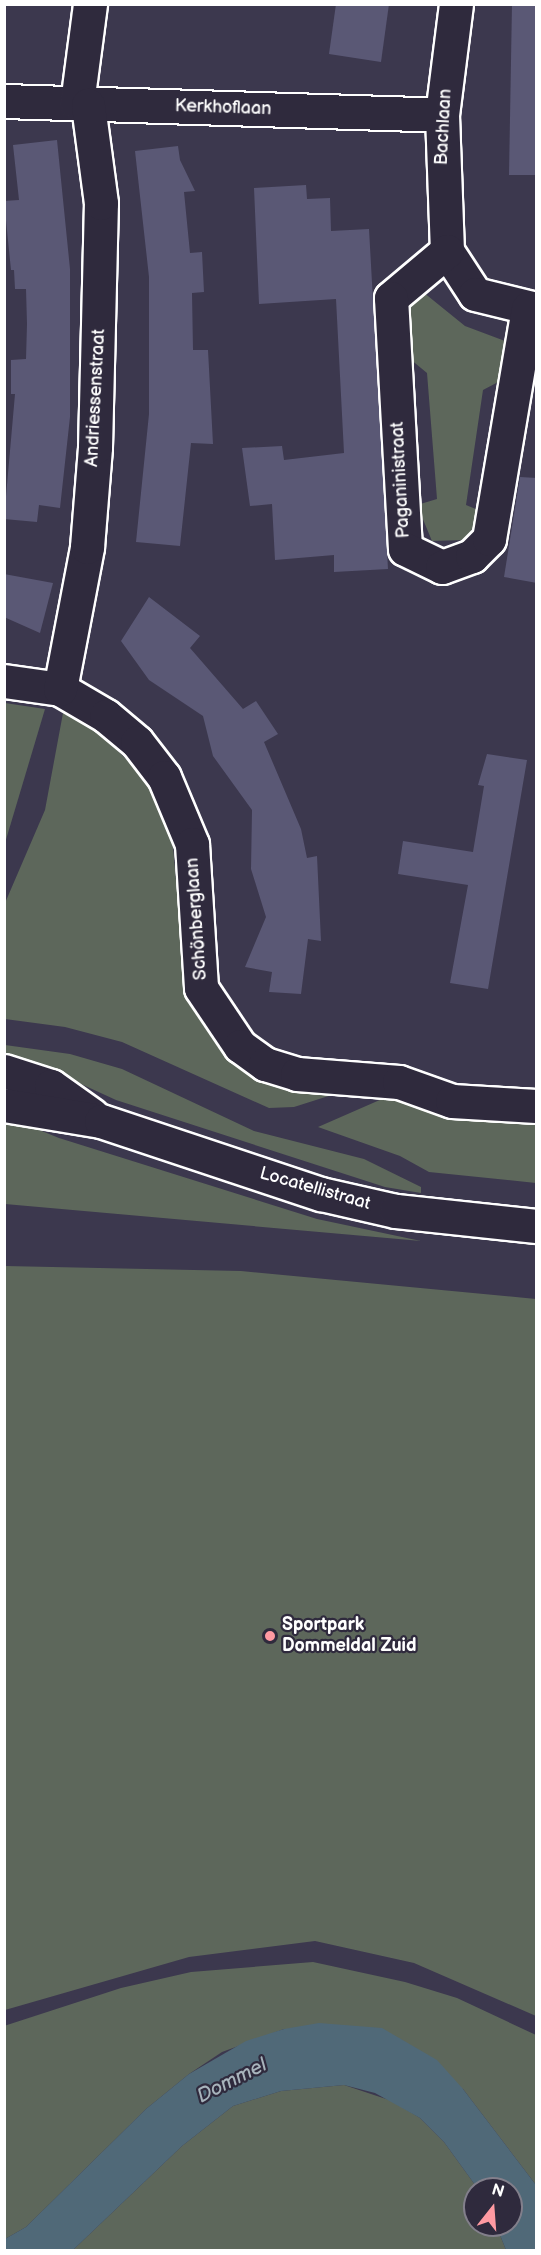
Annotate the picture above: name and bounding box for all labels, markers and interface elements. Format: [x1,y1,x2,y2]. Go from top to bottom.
street label: Bachlaan [431,88,457,166]
street label: Kerkhoflaan [174,96,272,120]
street label: Andriessenstraat [82,329,110,467]
street label: Paganinistraat [387,421,415,539]
street label: Schönberglaan [182,857,212,981]
street label: Locatellistraat [257,1163,373,1215]
place label: Sportpark Dommeldal Zuid [282,1615,416,1658]
marker: Sportpark Dommeldal Zuid [263,1629,277,1643]
water label: Dommel [193,2053,271,2109]
north arrow [463,2177,523,2237]
text: N [489,2180,506,2202]

